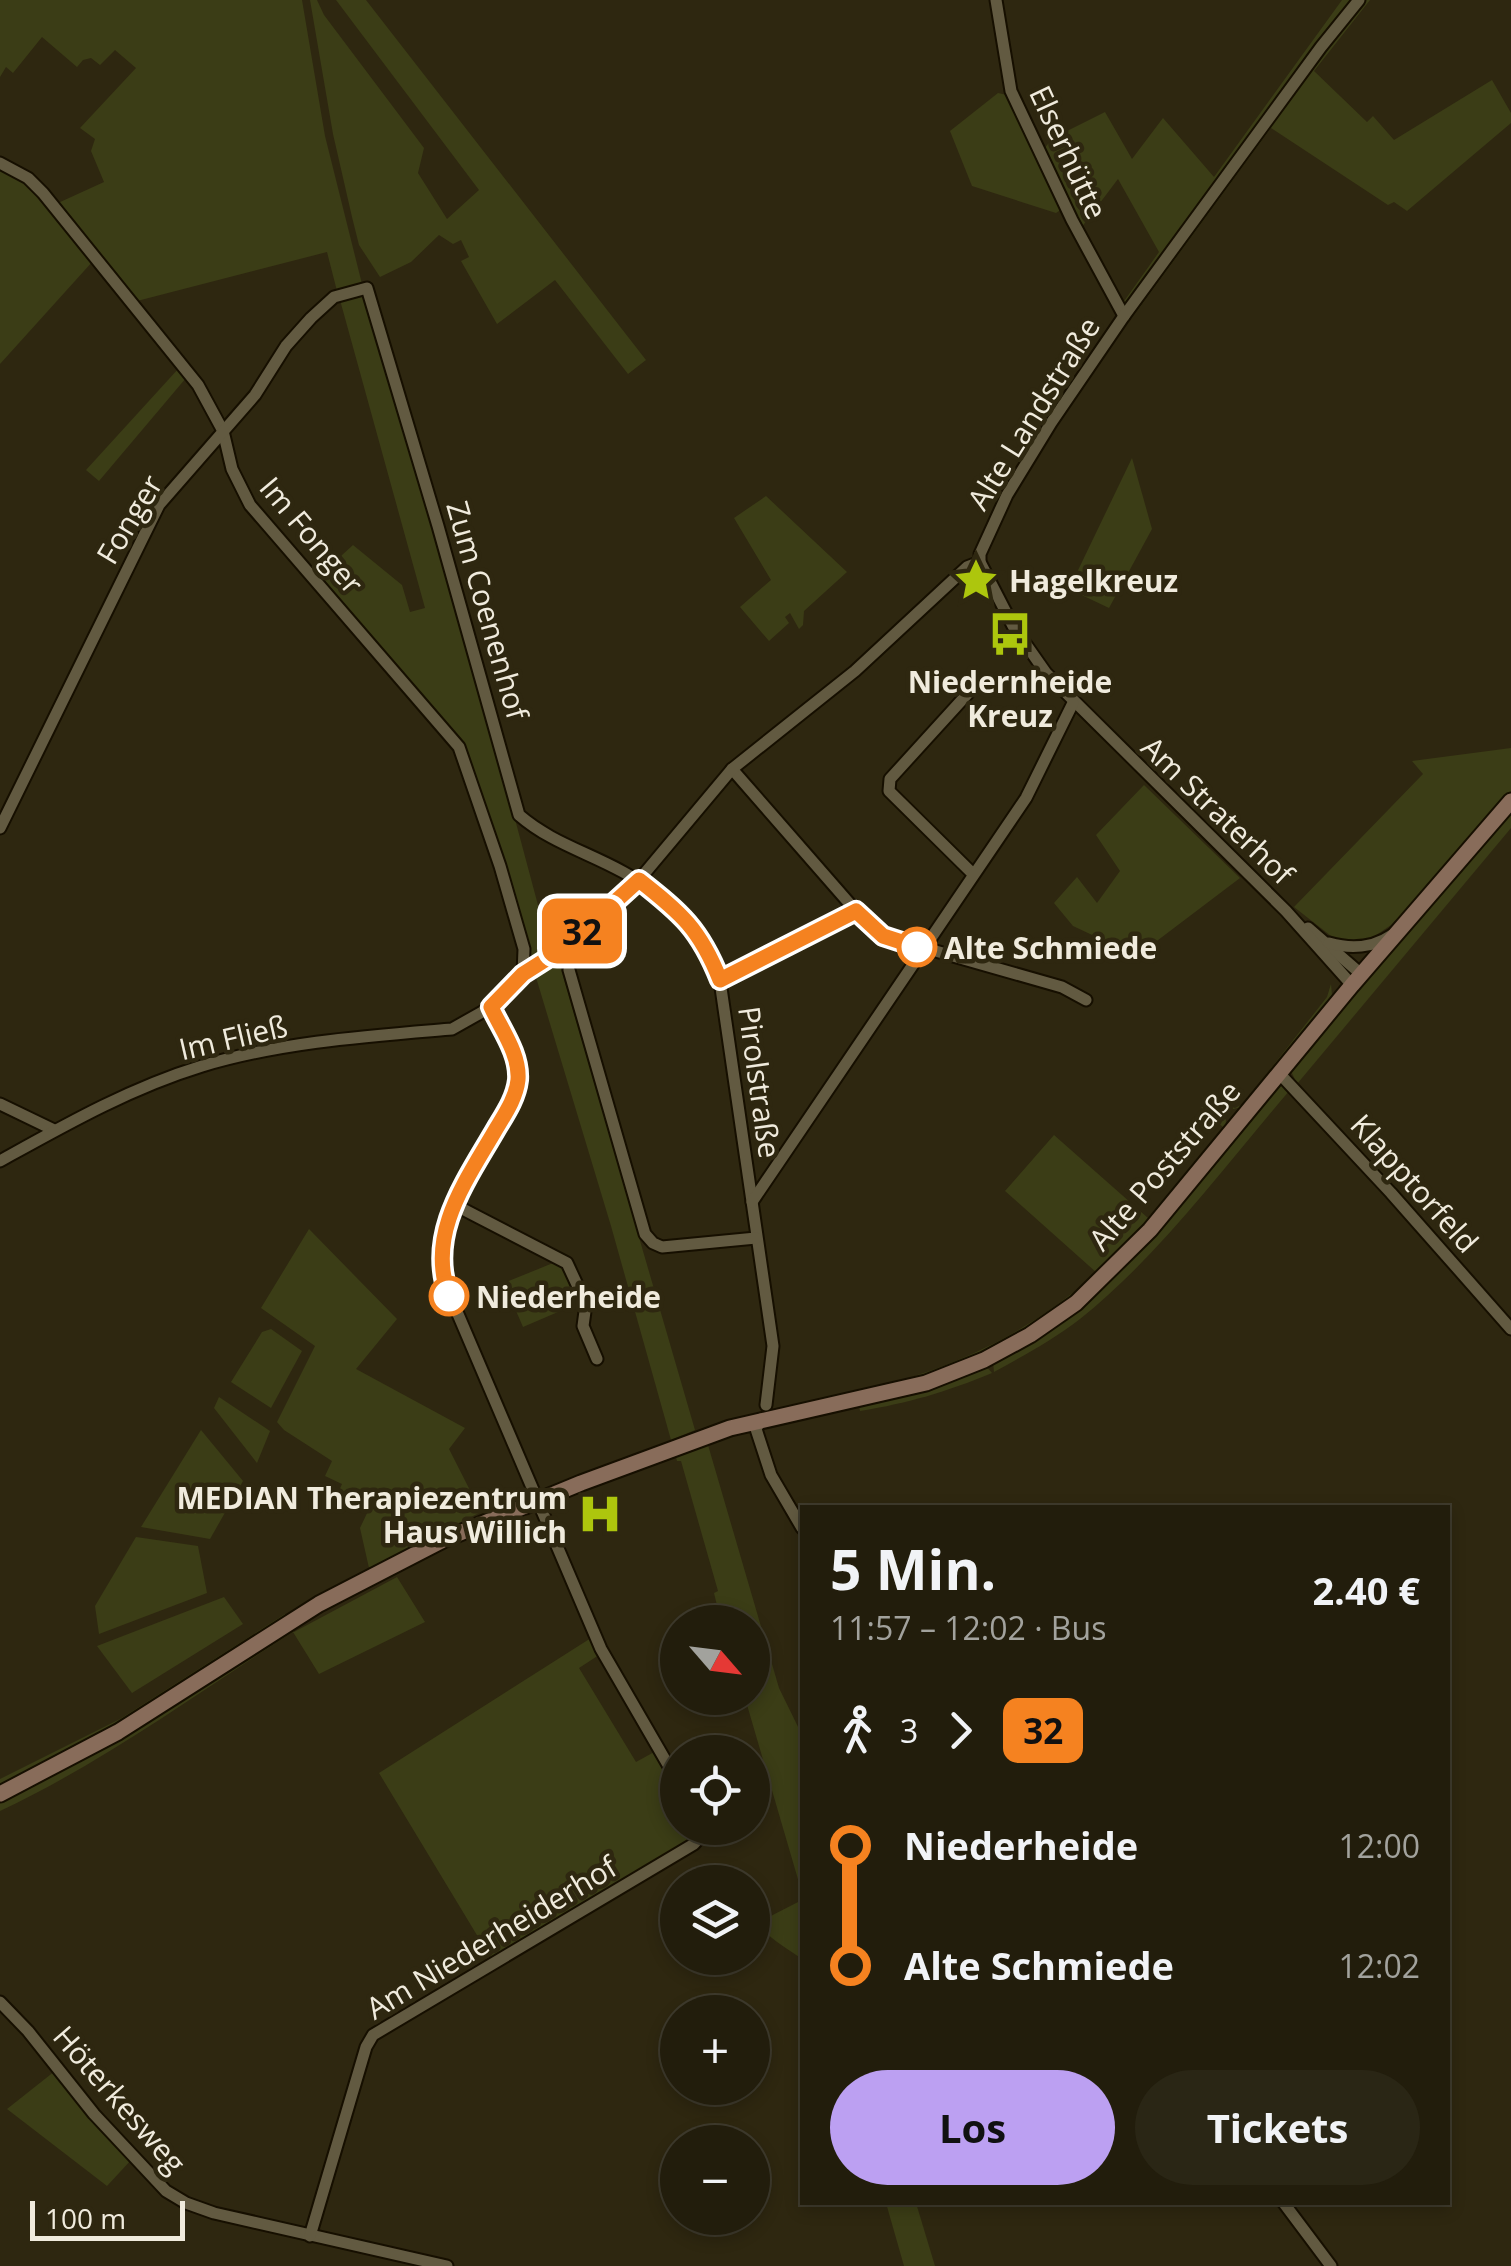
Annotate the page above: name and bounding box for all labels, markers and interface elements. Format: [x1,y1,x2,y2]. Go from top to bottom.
street label: Elserhütte [1020,79,1118,225]
street label: Alte Landstraße [957,309,1109,517]
street label: Fonger [86,467,172,571]
street label: Im Fonger [251,468,373,602]
street label: Zum Coenenhof [437,496,539,726]
place icon: Hagelkreuz [952,556,1000,604]
place label: Hagelkreuz [1009,560,1178,601]
bus stop icon: Niedernheide Kreuz [986,610,1034,658]
place label: Niedernheide Kreuz [908,661,1112,736]
street label: Am Straterhof [1133,727,1304,894]
line badge: 32 [537,898,627,964]
text: 32 [562,908,602,955]
place label: Alte Schmiede [944,927,1157,968]
marker: Alte Schmiede [898,928,936,966]
street label: Pirolstraße [729,1003,791,1161]
street label: Im Fließ [175,1005,291,1069]
street label: Alte Poststraße [1079,1071,1249,1259]
street label: Klapptorfeld [1342,1105,1488,1261]
place label: Niederheide [476,1276,661,1317]
marker: Niederheide [430,1277,468,1315]
place label: MEDIAN Therapiezentrum Haus Willich [177,1477,567,1552]
hospital icon: MEDIAN Therapiezentrum Haus Willich [576,1490,624,1538]
text: 5 Min. [830,1531,996,1606]
text: 2.40 € [1312,1564,1420,1616]
north arrow [660,1605,770,1715]
map controls [660,1605,770,2235]
text: 11:57 – 12:02 · Bus [830,1606,1106,1649]
icon: walk [830,1703,885,1758]
icon: forward [933,1703,988,1758]
text: 32 [1023,1707,1063,1754]
text: 3 [900,1709,918,1752]
button: locate [660,1735,770,1845]
text: Niederheide [904,1819,1138,1871]
text: 12:00 [1338,1824,1420,1867]
street label: Am Niederheiderhof [358,1845,626,2028]
button: layers [660,1865,770,1975]
text: Alte Schmiede [904,1939,1174,1991]
text: 12:02 [1338,1944,1420,1987]
button: + [660,1995,770,2105]
street label: Höterkesweg [44,2016,196,2182]
button: Los [830,2070,1115,2185]
button: Tickets [1135,2070,1420,2185]
button: − [660,2125,770,2235]
scale bar [30,2196,185,2240]
text: 100 m [45,2199,126,2237]

